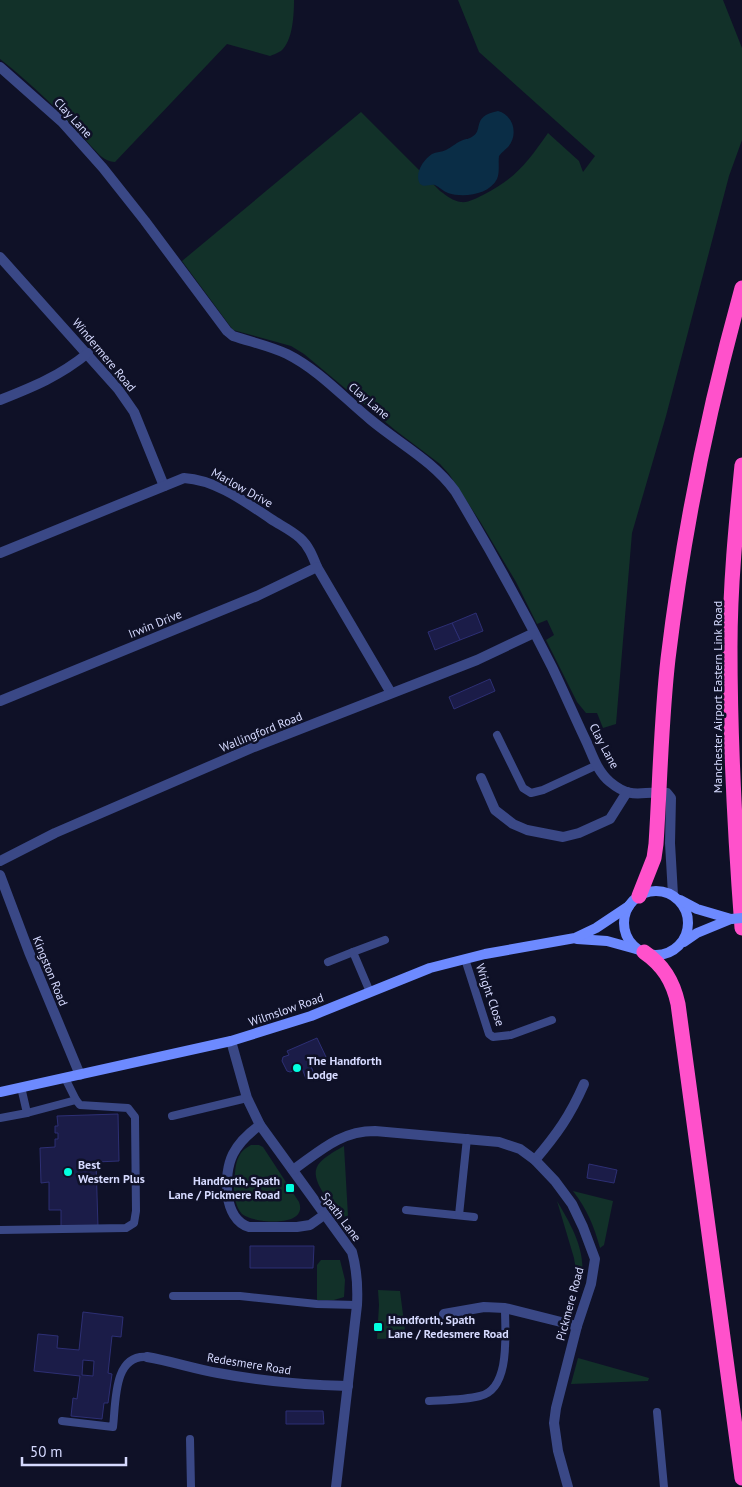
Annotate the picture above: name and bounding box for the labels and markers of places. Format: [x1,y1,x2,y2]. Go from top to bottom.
place label: The Handforth Lodge [307,1053,382,1082]
marker: The Handforth Lodge [291,1062,303,1074]
place label: Best Western Plus [78,1157,145,1186]
marker: Best Western Plus [62,1166,74,1178]
place label: Handforth, Spath Lane / Pickmere Road [168,1173,280,1202]
marker: Handforth, Spath Lane / Pickmere Road [284,1182,296,1194]
place label: Handforth, Spath Lane / Redesmere Road [388,1312,509,1341]
marker: Handforth, Spath Lane / Redesmere Road [372,1321,384,1333]

